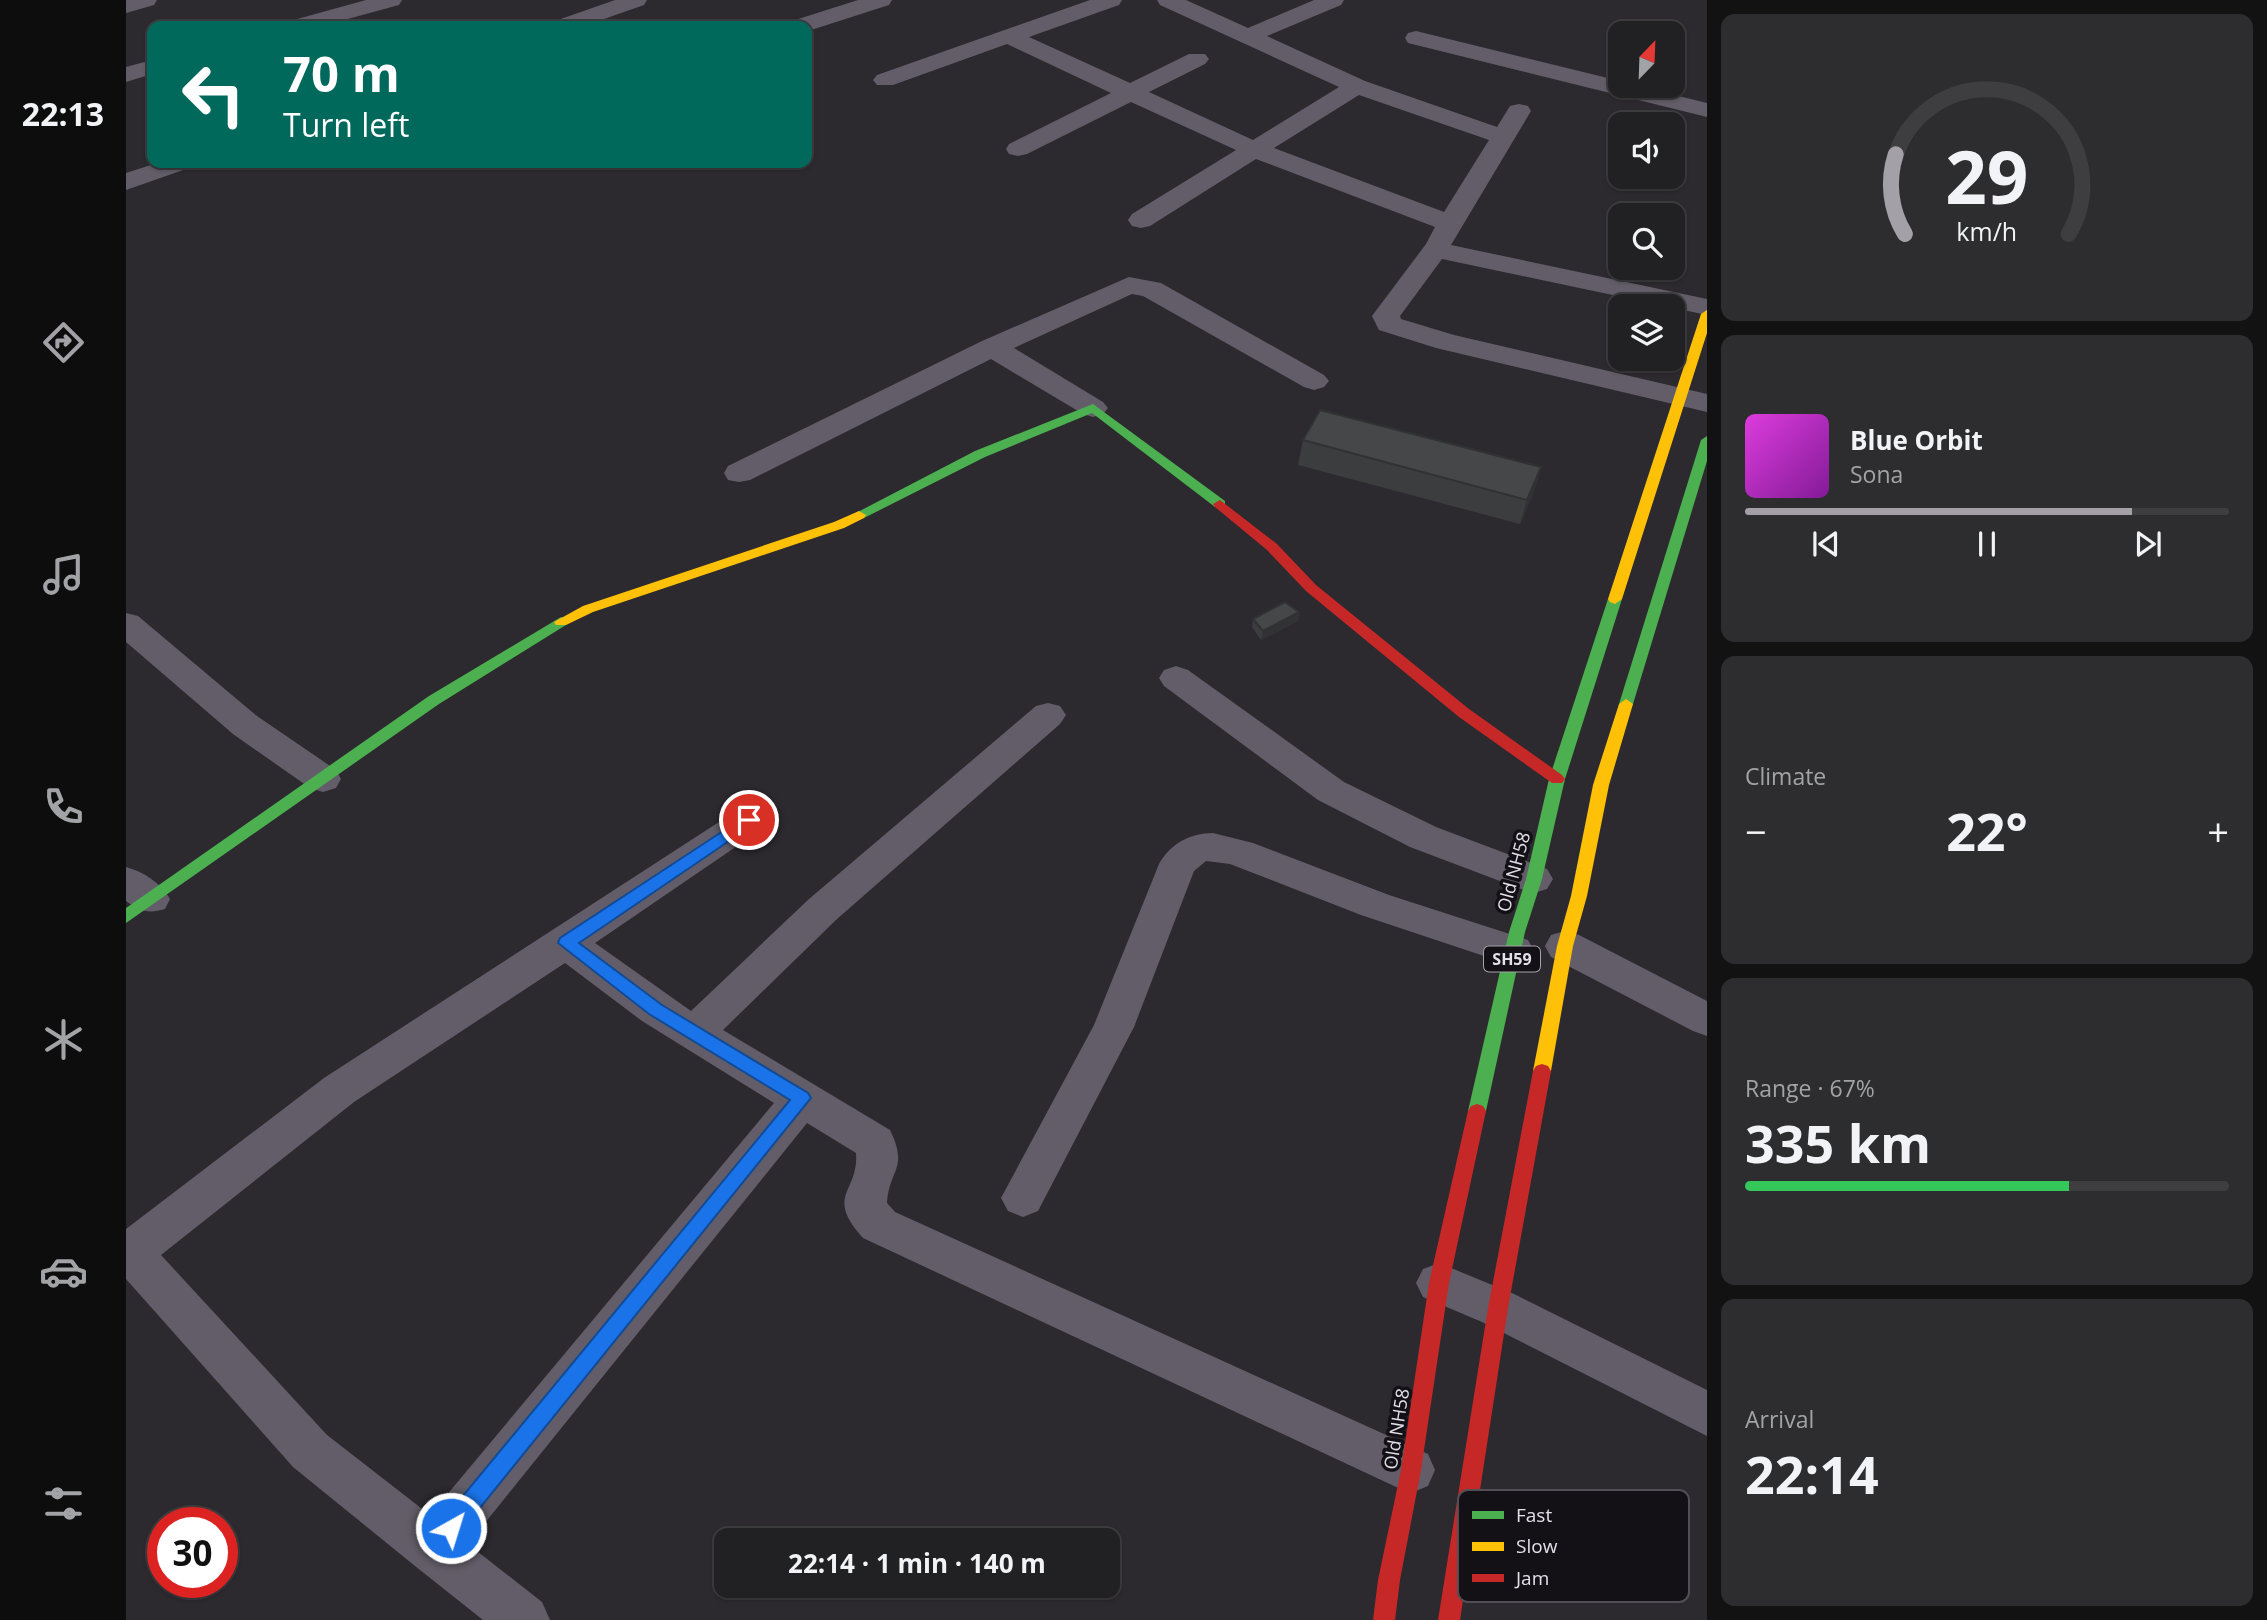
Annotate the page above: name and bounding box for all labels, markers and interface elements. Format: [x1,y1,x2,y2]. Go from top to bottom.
north arrow [1608,21,1685,98]
map controls [1608,21,1685,371]
text: 70 m [283,40,400,106]
icon: left [168,49,259,140]
text: 22:13 [22,92,104,135]
text: Turn left [283,103,409,146]
button: sound [1608,112,1685,189]
text: 29 [1945,126,2029,225]
button: search [1608,203,1685,280]
text: km/h [1957,213,2017,247]
button: layers [1608,294,1685,371]
icon: directions [39,318,88,367]
text: Blue Orbit [1850,422,1983,458]
text: Sona [1850,458,1903,490]
icon: previous [1807,525,1845,563]
icon: pause [1968,525,2006,563]
icon: next [2129,525,2167,563]
icon: music [39,550,88,599]
text: Climate [1745,760,1826,792]
icon: phone [39,782,88,831]
pin [719,790,779,850]
text: 22° [1946,795,2028,866]
icon: arrive [730,801,768,839]
text: − [1745,805,1767,857]
text: + [2207,805,2229,857]
street label: Old NH58 [1491,829,1535,914]
road number: SH59 [1484,946,1540,972]
icon: climate [39,1015,88,1064]
text: Range · 67% [1745,1072,1875,1104]
text: 335 km [1745,1107,1931,1178]
icon: car [39,1247,88,1296]
street label: Old NH58 [1378,1387,1414,1471]
text: Arrival [1745,1403,1814,1435]
text: 22:14 [1745,1438,1879,1509]
icon: filters [39,1479,88,1528]
legend [1458,1490,1689,1602]
position arrow [414,1491,488,1565]
text: Fast [1516,1502,1552,1528]
speed limit sign: 30 [147,1507,238,1598]
text: Slow [1516,1533,1558,1559]
text: 22:14 · 1 min · 140 m [788,1545,1046,1581]
text: Jam [1514,1565,1549,1591]

